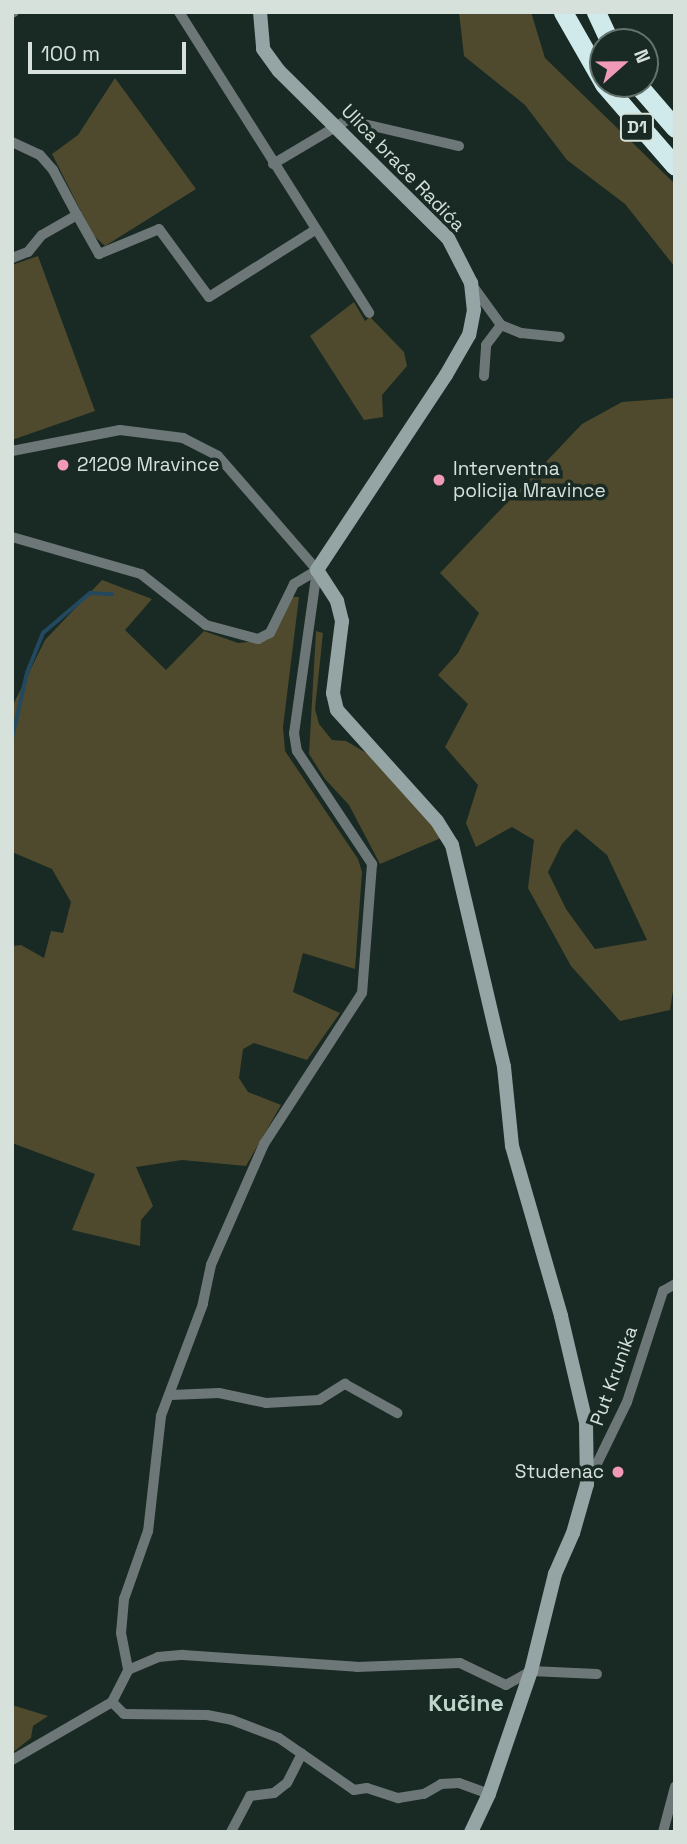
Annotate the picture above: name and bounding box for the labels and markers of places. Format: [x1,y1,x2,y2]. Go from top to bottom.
place label: 21209 Mravince [77,454,219,476]
marker: 21209 Mravince [55,457,71,473]
place label: Interventna policija Mravince [453,458,606,502]
marker: Interventna policija Mravince [431,472,447,488]
place label: Studenac [515,1461,604,1483]
marker: Studenac [610,1464,626,1480]

